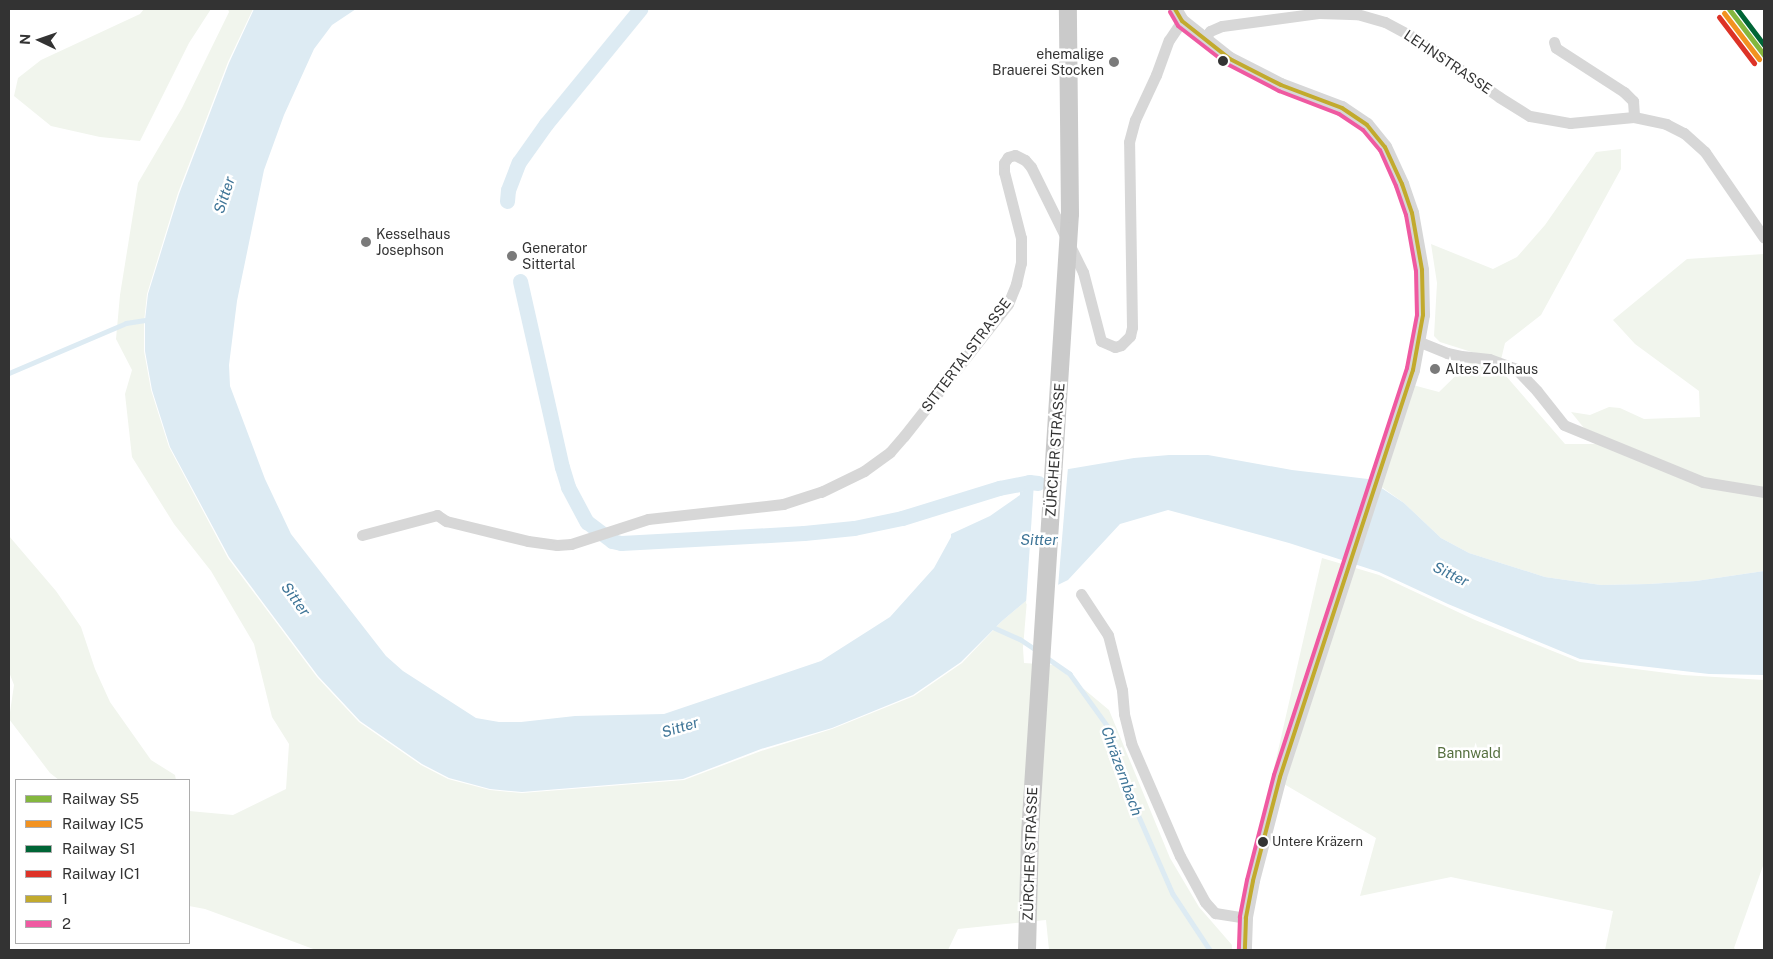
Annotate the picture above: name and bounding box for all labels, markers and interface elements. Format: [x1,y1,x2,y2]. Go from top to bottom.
north arrow [15,15,65,65]
street label: LEHNSTRASSE [1401,26,1495,98]
text: N [17,33,33,45]
place label: ehemalige Brauerei Stocken [992,46,1104,78]
marker: ehemalige Brauerei Stocken [1108,56,1120,68]
unlabelled marker [1218,56,1228,66]
water label: Sitter [210,174,238,216]
place label: Kesselhaus Josephson [376,226,450,258]
marker: Kesselhaus Josephson [360,236,372,248]
place label: Generator Sittertal [522,240,588,272]
marker: Generator Sittertal [506,250,518,262]
street label: SITTERTALSTRASSE [918,295,1014,415]
place label: Altes Zollhaus [1445,361,1538,377]
marker: Altes Zollhaus [1429,363,1441,375]
street label: ZÜRCHER STRASSE [1042,382,1068,518]
water label: Sitter [1020,531,1058,549]
water label: Sitter [1430,558,1472,590]
water label: Sitter [278,578,314,620]
water label: Sitter [659,713,701,741]
water label: Chräzernbach [1097,724,1147,818]
park label: Bannwald [1437,745,1501,761]
legend [15,779,190,944]
street label: ZÜRCHER STRASSE [1019,787,1041,921]
text: Railway S5 [62,790,139,807]
text: Railway IC5 [62,815,144,832]
place label: Untere Kräzern [1272,834,1363,850]
marker: Untere Kräzern [1258,837,1268,847]
text: Railway S1 [62,840,136,857]
text: Railway IC1 [62,865,140,882]
text: 1 [62,890,68,907]
text: 2 [62,915,71,932]

